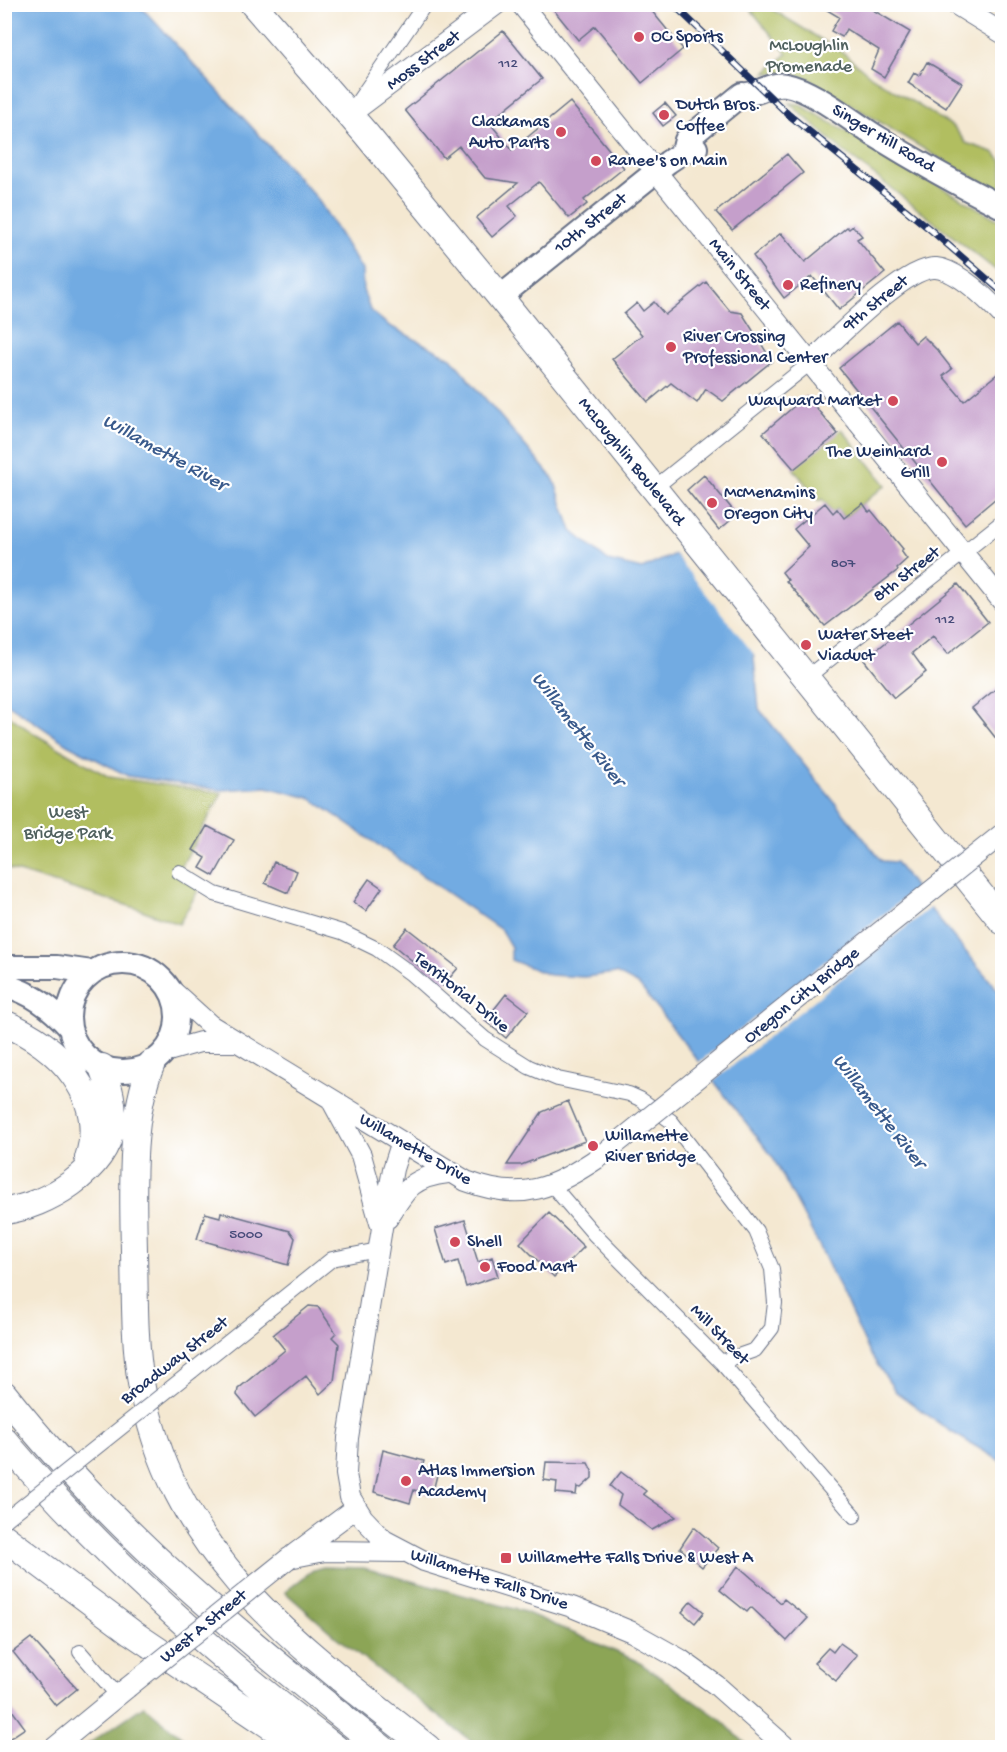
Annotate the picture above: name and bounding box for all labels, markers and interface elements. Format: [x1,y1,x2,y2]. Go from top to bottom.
street label: Moss Street [383,25,467,96]
place label: OC Sports [651,27,724,48]
marker: OC Sports [632,30,646,44]
park label: McLoughlin Promenade [765,36,853,78]
house number: 112 [497,55,518,73]
place label: Dutch Bros. Coffee [675,95,761,137]
street label: Singer Hill Road [828,100,940,179]
marker: Dutch Bros. Coffee [657,108,671,122]
place label: Clackamas Auto Parts [469,112,550,154]
marker: Clackamas Auto Parts [554,125,568,139]
place label: Ranee's on Main [608,151,728,172]
marker: Ranee's on Main [589,154,603,168]
street label: 10th Street [550,188,633,260]
street label: Main Street [703,235,776,317]
street label: 9th Street [838,270,914,337]
place label: Refinery [800,275,861,296]
marker: Refinery [781,278,795,292]
place label: River Crossing Professional Center [682,327,829,369]
marker: River Crossing Professional Center [664,340,678,354]
place label: Wayward Market [748,391,883,412]
street label: McLoughlin Boulevard [573,394,690,531]
marker: Wayward Market [886,394,900,408]
water label: Willamette River [98,410,233,499]
place label: The Weinhard Grill [825,442,931,484]
marker: The Weinhard Grill [935,455,949,469]
place label: McMenamins Oregon City [724,483,816,525]
marker: McMenamins Oregon City [705,496,719,510]
street label: 8th Street [869,541,946,608]
house number: 807 [831,555,856,573]
house number: 112 [934,611,955,629]
place label: Water Steet Viaduct [817,625,914,667]
marker: Water Steet Viaduct [799,638,813,652]
water label: Willamette River [525,668,631,795]
park label: West Bridge Park [23,803,114,845]
street label: Oregon City Bridge [740,943,865,1049]
street label: Territorial Drive [408,947,514,1039]
water label: Willamette River [826,1050,932,1177]
street label: Willamette Drive [355,1109,476,1191]
place label: Willamette River Bridge [605,1126,696,1168]
marker: Willamette River Bridge [586,1139,600,1153]
house number: 5000 [229,1226,263,1244]
place label: Shell [467,1232,502,1253]
marker: Shell [448,1235,462,1249]
place label: Food Mart [496,1257,578,1278]
marker: Food Mart [478,1260,492,1274]
street label: Mill Street [685,1300,754,1371]
street label: Broadway Street [116,1312,234,1410]
place label: Atlas Immersion Academy [418,1461,535,1503]
marker: Atlas Immersion Academy [399,1474,413,1488]
street label: Willamette Falls Drive [407,1545,571,1616]
place label: Willamette Falls Drive & West A [518,1548,754,1569]
marker: Willamette Falls Drive & West A [499,1551,513,1565]
street label: West A Street [156,1585,253,1668]

